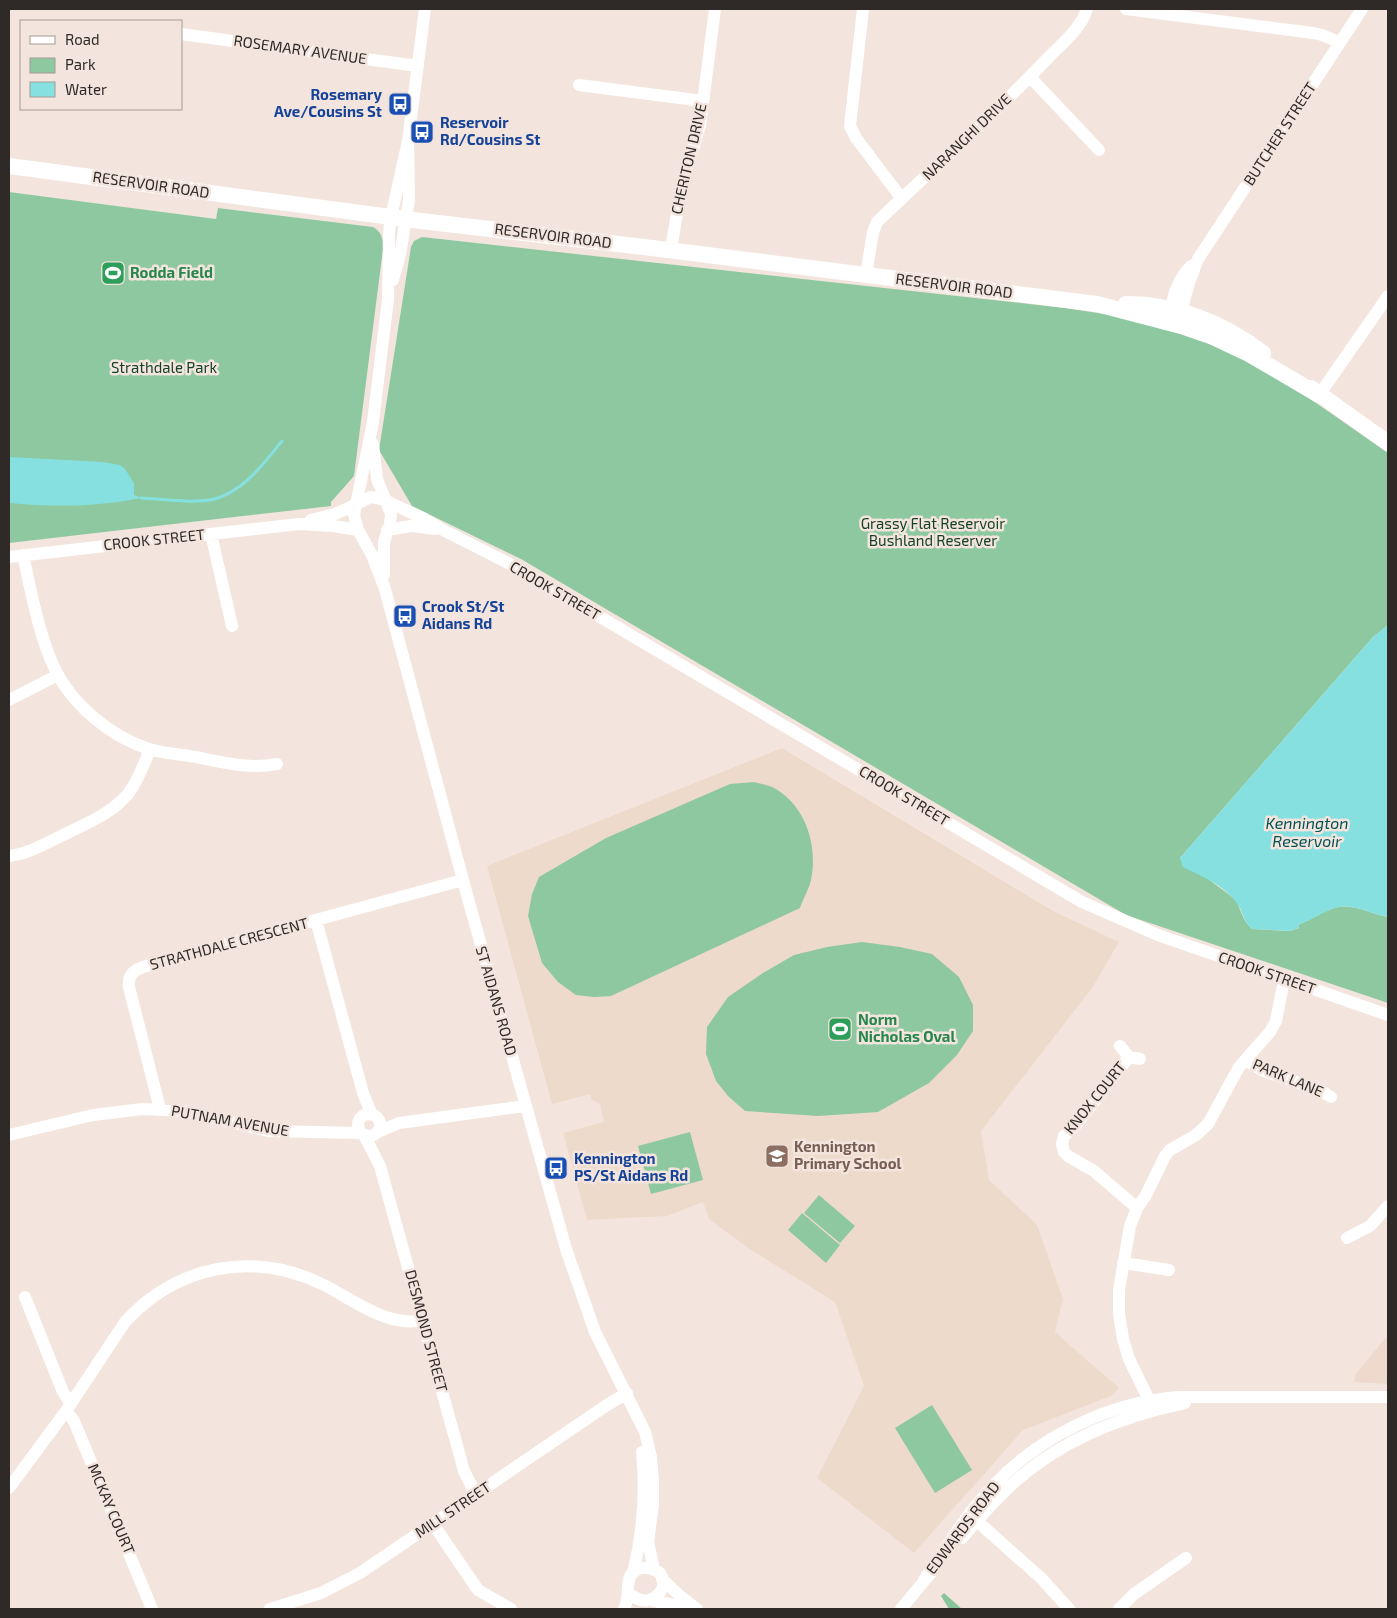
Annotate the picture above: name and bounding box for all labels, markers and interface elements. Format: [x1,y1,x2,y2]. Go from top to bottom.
legend [20,20,182,110]
text: Road [65,30,100,48]
street label: ROSEMARY AVENUE [232,31,368,67]
text: Park [65,55,96,73]
street label: BUTCHER STREET [1239,78,1319,188]
text: Water [65,80,107,98]
place label: Rosemary Ave/Cousins St [274,85,383,120]
street label: NARANGHI DRIVE [918,89,1014,183]
bus stop icon: Rosemary Ave/Cousins St [387,91,413,117]
street label: CHERITON DRIVE [667,102,710,216]
place label: Reservoir Rd/Cousins St [440,113,540,148]
bus stop icon: Reservoir Rd/Cousins St [409,119,435,145]
street label: RESERVOIR ROAD [92,167,211,201]
street label: RESERVOIR ROAD [494,219,613,251]
sports icon: Rodda Field [100,260,126,286]
place label: Rodda Field [130,263,213,281]
street label: RESERVOIR ROAD [895,269,1014,301]
park label: Strathdale Park [111,358,217,376]
park label: Grassy Flat Reservoir Bushland Reserver [861,514,1005,549]
street label: CROOK STREET [102,525,206,553]
street label: CROOK STREET [507,557,604,624]
place label: Crook St/St Aidans Rd [422,597,504,632]
bus stop icon: Crook St/St Aidans Rd [392,603,418,629]
street label: CROOK STREET [856,761,953,829]
water label: Kennington Reservoir [1266,813,1348,850]
street label: STRATHDALE CRESCENT [148,913,310,973]
street label: ST AIDANS ROAD [473,944,521,1058]
street label: CROOK STREET [1216,947,1319,997]
place label: Norm Nicholas Oval [858,1010,955,1045]
sports icon: Norm Nicholas Oval [827,1016,853,1042]
street label: PARK LANE [1250,1054,1326,1100]
street label: KNOX COURT [1060,1057,1129,1137]
street label: PUTNAM AVENUE [170,1101,290,1139]
place label: Kennington Primary School [794,1137,902,1173]
school or university icon: Kennington Primary School [764,1143,790,1169]
place label: Kennington PS/St Aidans Rd [574,1149,688,1184]
bus stop icon: Kennington PS/St Aidans Rd [543,1155,569,1181]
street label: DESMOND STREET [402,1268,452,1394]
street label: MCKAY COURT [85,1461,139,1557]
street label: MILL STREET [411,1477,494,1541]
street label: EDWARDS ROAD [922,1478,1003,1577]

